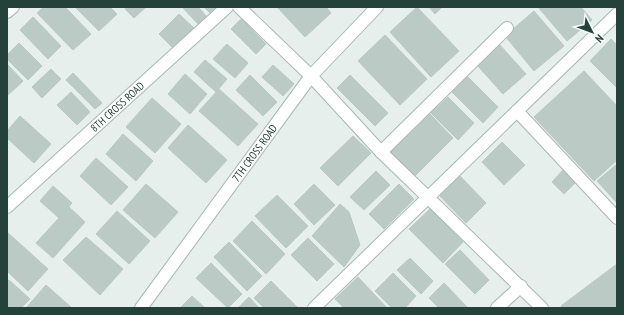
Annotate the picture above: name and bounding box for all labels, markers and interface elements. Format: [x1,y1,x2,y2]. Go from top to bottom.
north arrow [572,12,612,52]
text: N [592,32,607,46]
street label: 8TH CROSS ROAD [87,79,147,135]
street label: 7TH CROSS ROAD [229,121,280,185]

